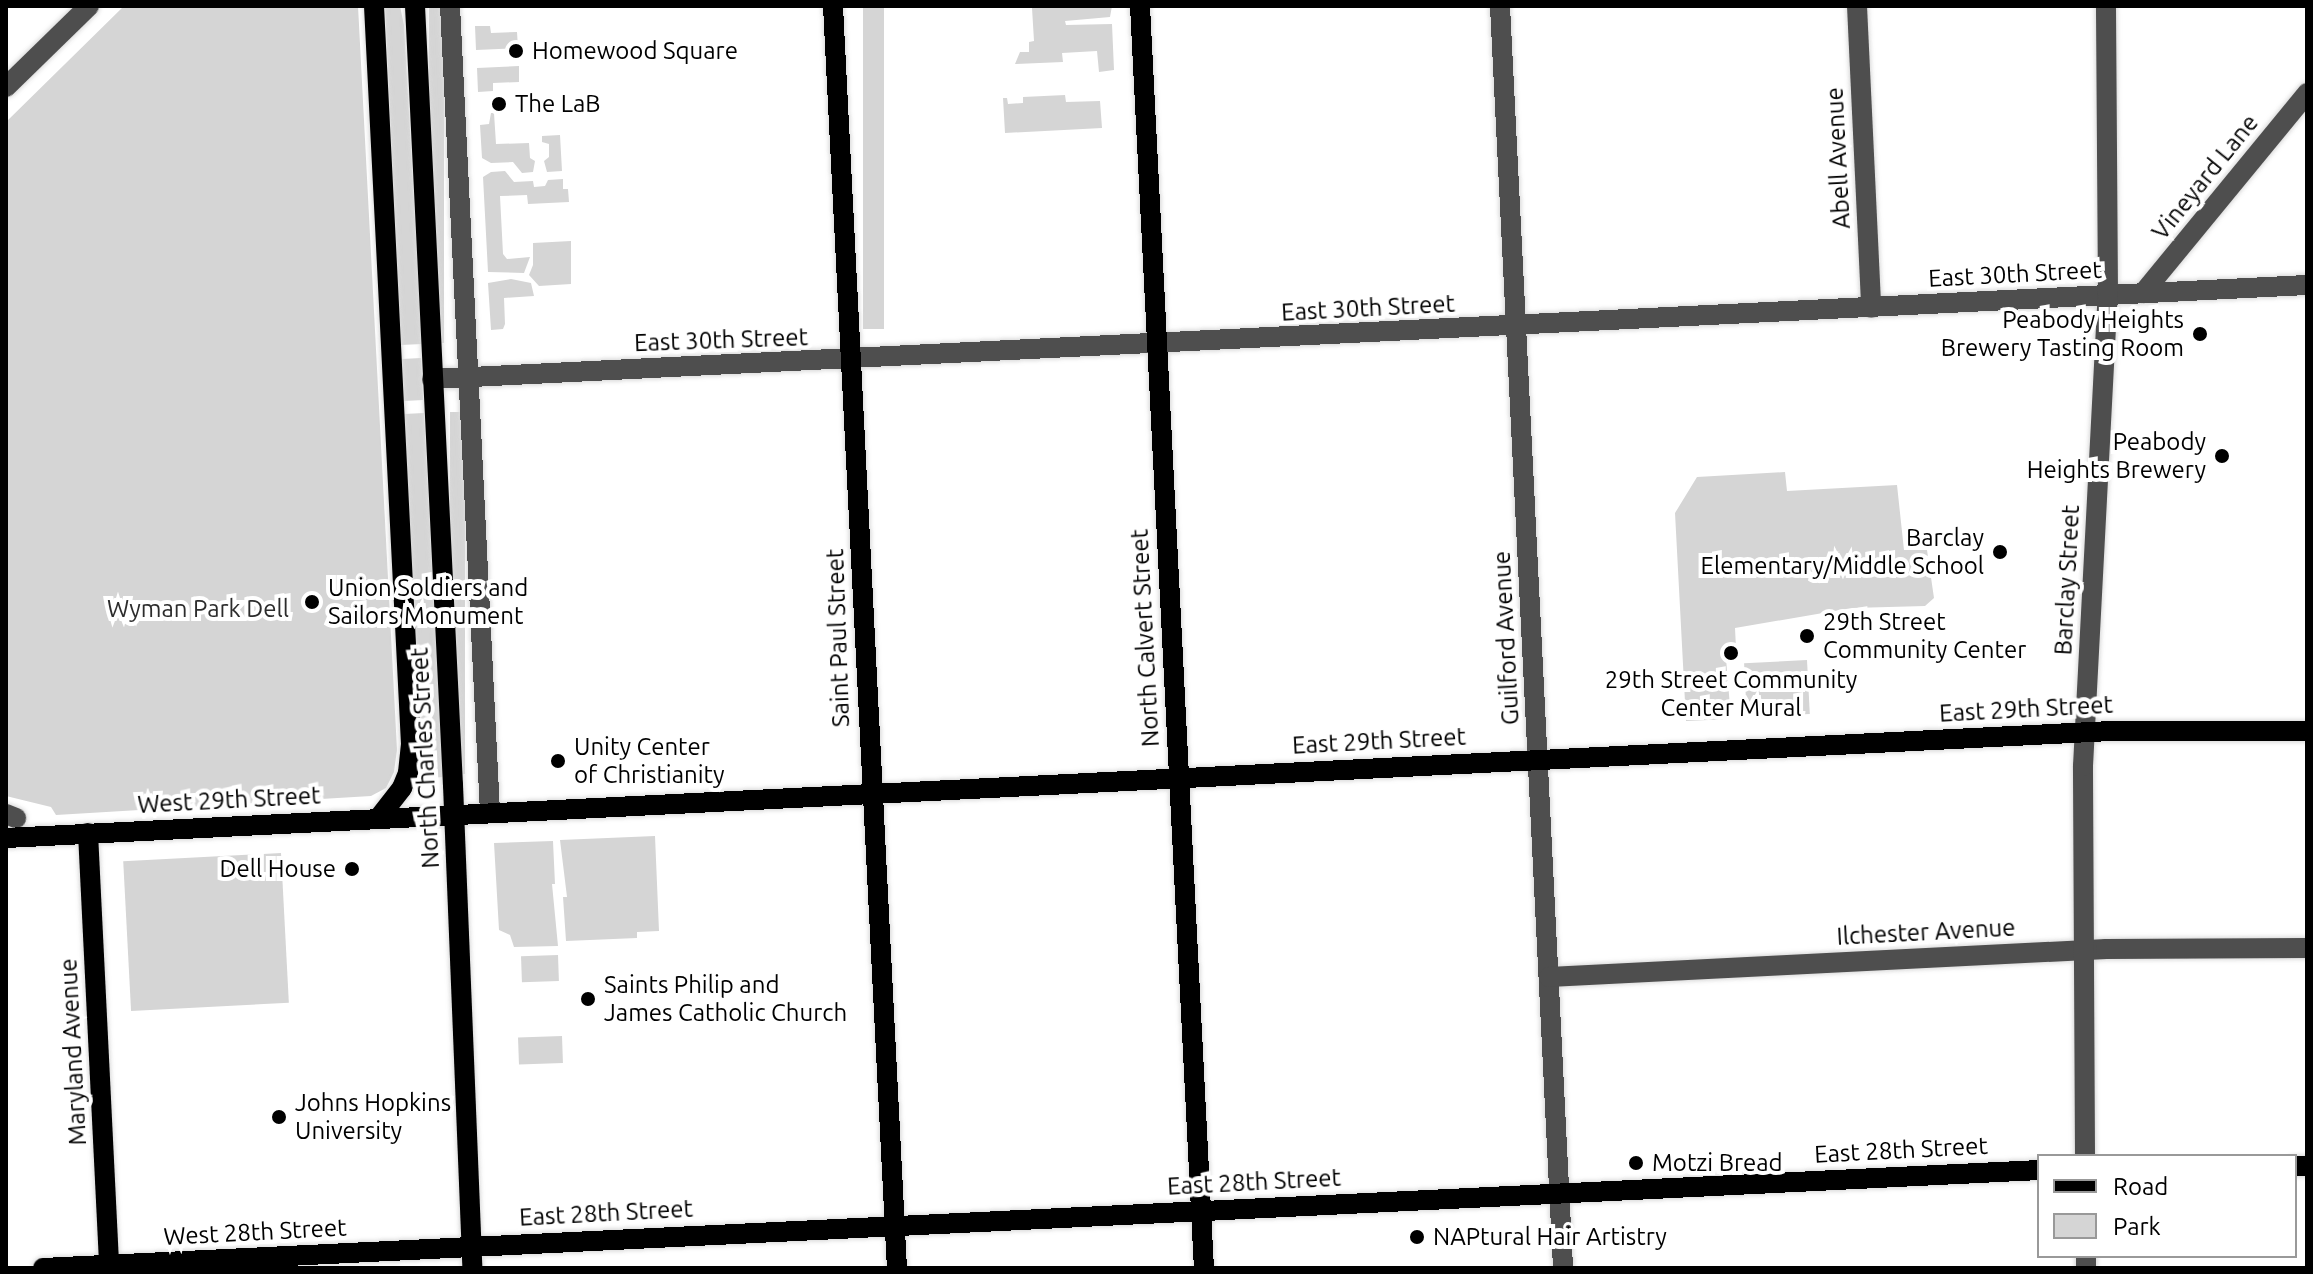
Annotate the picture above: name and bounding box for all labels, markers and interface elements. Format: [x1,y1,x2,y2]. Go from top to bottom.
place label: Homewood Square [532,37,738,65]
marker: Homewood Square [507,42,525,60]
street label: Abell Avenue [1820,86,1856,230]
place label: The LaB [515,90,601,118]
marker: The LaB [490,95,508,113]
street label: Vineyard Lane [2146,109,2264,245]
street label: East 30th Street [1927,255,2103,293]
street label: East 30th Street [1280,289,1456,327]
place label: Peabody Heights Brewery Tasting Room [1941,306,2184,362]
street label: East 30th Street [634,323,808,357]
marker: Peabody Heights Brewery Tasting Room [2191,325,2209,343]
place label: Peabody Heights Brewery [2027,428,2206,484]
marker: Peabody Heights Brewery [2213,447,2231,465]
street label: Barclay Street [2049,504,2085,656]
place label: Barclay Elementary/Middle School [1700,524,1984,580]
street label: North Calvert Street [1125,528,1165,748]
marker: Barclay Elementary/Middle School [1991,543,2009,561]
street label: Saint Paul Street [820,548,856,728]
street label: Guilford Avenue [1487,550,1525,726]
place label: Union Soldiers and Sailors Monument [328,574,528,630]
marker: Union Soldiers and Sailors Monument [303,593,321,611]
park label: Wyman Park Dell [107,595,289,623]
place label: 29th Street Community Center [1823,608,2026,664]
marker: 29th Street Community Center [1798,627,1816,645]
marker: 29th Street Community Center Mural [1722,644,1740,662]
street label: North Charles Street [405,647,445,869]
place label: 29th Street Community Center Mural [1605,666,1857,722]
street label: East 29th Street [1938,690,2114,728]
street label: East 29th Street [1291,722,1467,760]
place label: Unity Center of Christianity [574,733,725,789]
marker: Unity Center of Christianity [549,752,567,770]
street label: West 29th Street [137,781,321,819]
place label: Dell House [220,855,336,883]
marker: Dell House [343,860,361,878]
street label: Ilchester Avenue [1836,913,2016,951]
street label: Maryland Avenue [54,958,92,1146]
place label: Saints Philip and James Catholic Church [604,971,847,1027]
marker: Saints Philip and James Catholic Church [579,990,597,1008]
place label: Johns Hopkins University [295,1089,451,1145]
marker: Johns Hopkins University [270,1108,288,1126]
street label: East 28th Street [1813,1131,1989,1169]
place label: Motzi Bread [1652,1149,1783,1177]
marker: Motzi Bread [1627,1154,1645,1172]
legend [2037,1154,2297,1258]
street label: East 28th Street [1166,1163,1342,1201]
text: Road [2113,1173,2168,1200]
street label: East 28th Street [518,1194,694,1232]
street label: West 28th Street [163,1213,347,1251]
text: Park [2113,1213,2161,1240]
place label: NAPtural Hair Artistry [1433,1223,1667,1251]
marker: NAPtural Hair Artistry [1408,1228,1426,1246]

